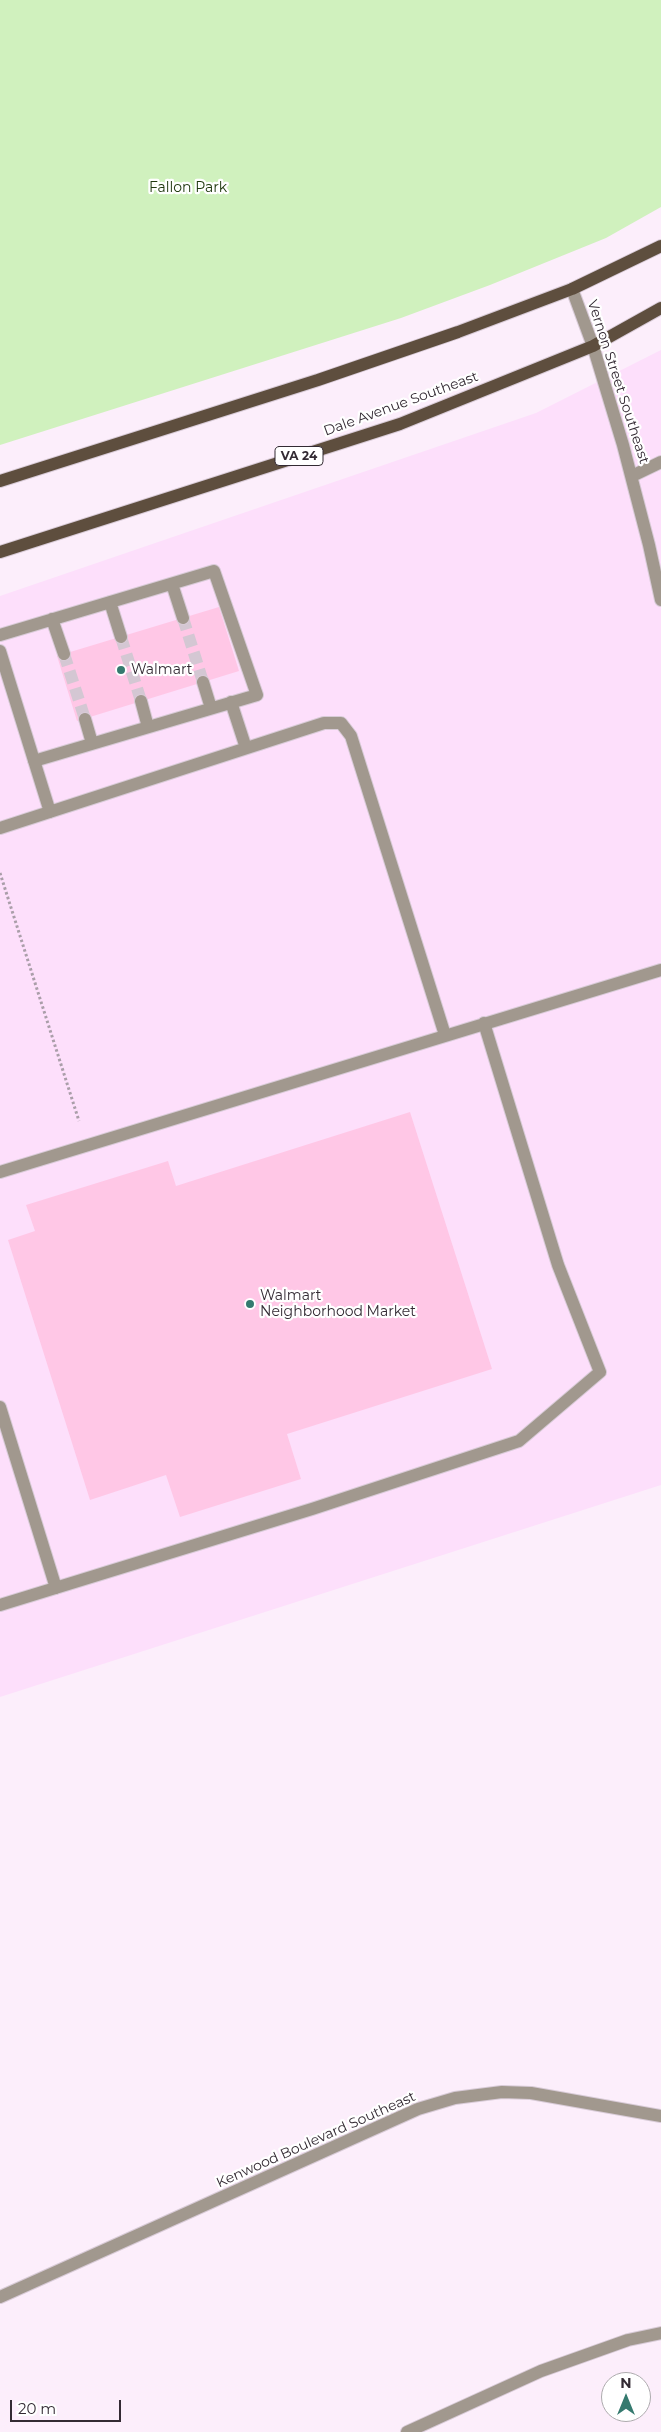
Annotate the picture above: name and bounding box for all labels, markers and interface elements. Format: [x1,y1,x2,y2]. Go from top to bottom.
park label: Fallon Park [149,180,227,196]
street label: Vernon Street Southeast [584,298,652,466]
street label: Dale Avenue Southeast [321,368,481,440]
road number: VA 24 [275,446,323,466]
place label: Walmart [131,662,192,678]
marker: Walmart [115,664,127,676]
place label: Walmart Neighborhood Market [260,1288,416,1320]
marker: Walmart Neighborhood Market [244,1298,256,1310]
street label: Kenwood Boulevard Southeast [214,2088,418,2192]
north arrow [601,2372,651,2422]
text: N [620,2374,632,2392]
scale bar [12,2390,124,2422]
text: 20 m [18,2399,56,2418]

